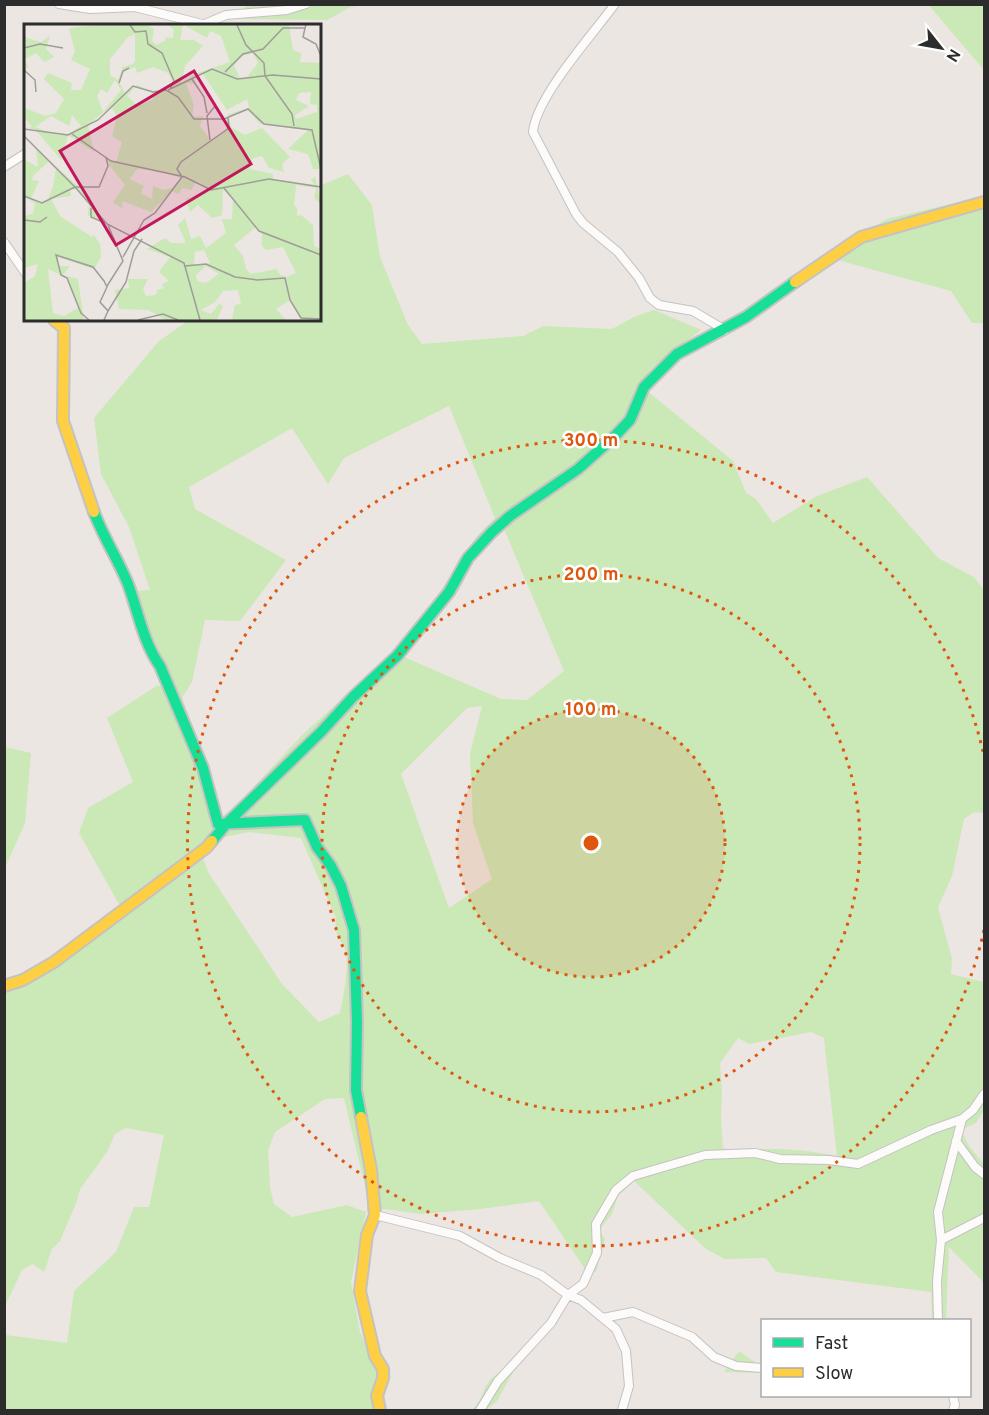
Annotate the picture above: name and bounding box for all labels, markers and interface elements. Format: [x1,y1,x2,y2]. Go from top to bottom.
north arrow [911,18,971,78]
inset map [24,24,321,321]
text: N [941,45,964,65]
text: 300 m [564,430,618,453]
text: 200 m [563,564,619,587]
text: 100 m [565,699,617,722]
centre of rings [581,833,601,853]
legend [761,1319,971,1397]
text: Fast [815,1333,848,1356]
text: Slow [815,1363,853,1386]

